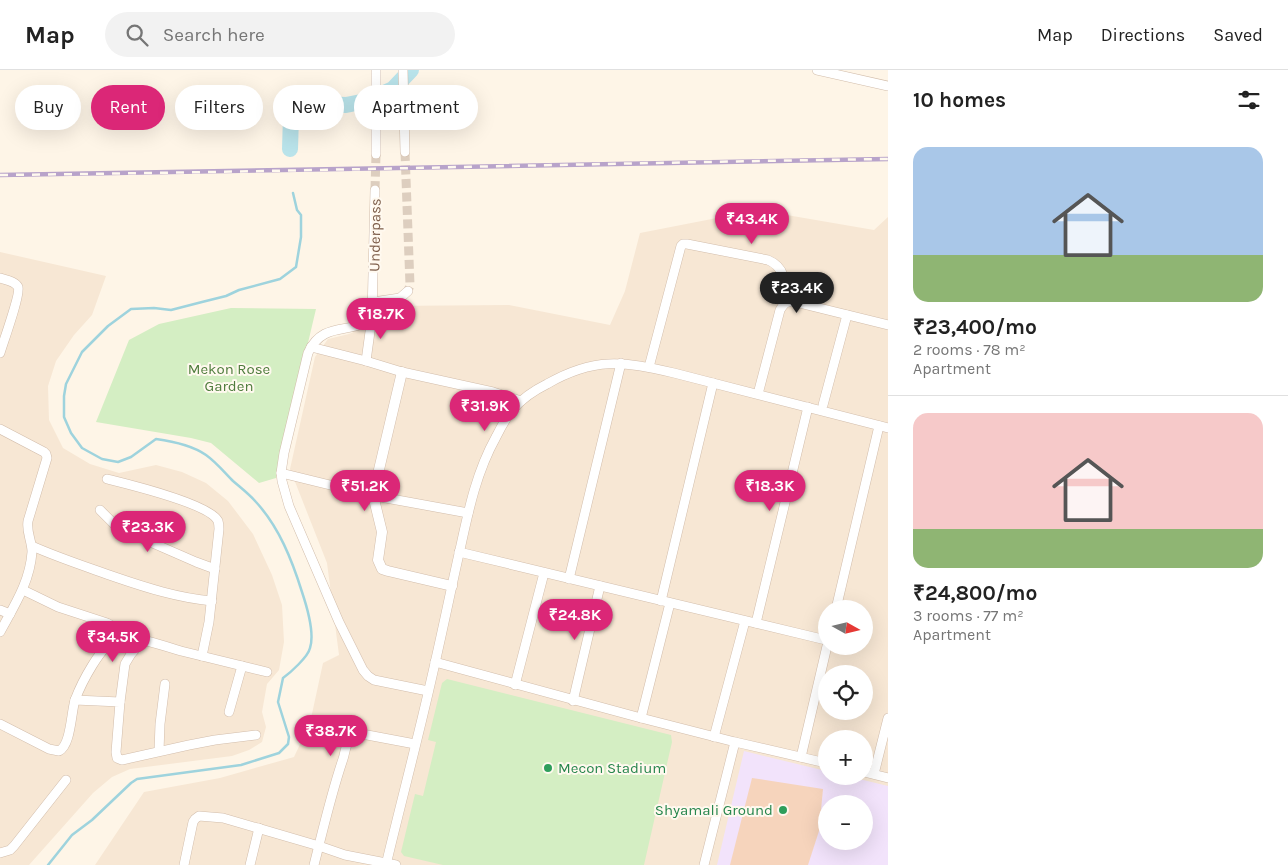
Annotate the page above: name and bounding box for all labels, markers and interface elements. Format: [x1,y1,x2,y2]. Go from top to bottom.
search box [105,12,455,57]
text: Map [25,21,75,49]
icon: search [123,21,151,49]
text: Search here [163,24,265,46]
text: Map [1037,24,1073,46]
text: Directions [1101,24,1185,46]
text: Saved [1213,24,1263,46]
chip: Buy [15,85,81,130]
chip: Rent [91,85,165,130]
chip: Filters [175,85,263,130]
chip: New [273,85,344,130]
chip: Apartment [354,85,478,130]
icon: filters [1235,86,1263,114]
text: 10 homes [913,88,1006,112]
icon: home [1043,180,1133,270]
street label: Underpass [365,198,385,272]
pin: ₹43.4K [711,202,793,245]
text: ₹43.4K [726,209,778,228]
pin: ₹23.4K [756,272,838,314]
text: ₹23.4K [771,278,823,297]
pin: ₹18.7K [340,298,422,340]
text: ₹18.7K [357,304,405,323]
text: ₹23,400/mo [913,315,1037,339]
text: 2 rooms · 78 m² [913,340,1026,359]
text: Apartment [913,359,991,378]
park label: Mekon Rose Garden [188,360,270,395]
pin: ₹31.9K [444,390,526,432]
text: ₹31.9K [461,396,509,415]
icon: home [1043,445,1133,535]
pin: ₹51.2K [324,470,406,512]
pin: ₹18.3K [729,470,811,512]
text: ₹51.2K [341,476,389,495]
text: ₹18.3K [745,476,795,495]
pin: ₹23.3K [107,510,189,553]
text: ₹23.3K [122,517,174,536]
text: ₹24,800/mo [913,581,1037,605]
pin: ₹24.8K [534,598,616,641]
north arrow [818,600,872,655]
map controls [818,600,873,850]
text: ₹24.8K [549,605,601,624]
text: 3 rooms · 77 m² [913,606,1024,625]
pin: ₹34.5K [72,620,154,663]
text: Apartment [913,625,991,644]
text: ₹34.5K [87,627,139,646]
button: locate [818,665,873,720]
pin: ₹38.7K [290,714,372,757]
text: ₹38.7K [305,721,357,740]
button: + [818,730,873,785]
place label: Mecon Stadium [558,759,666,777]
marker: Mecon Stadium [542,762,554,774]
button: − [818,795,873,850]
place label: Shyamali Ground [655,801,773,819]
marker: Shyamali Ground [777,804,789,816]

